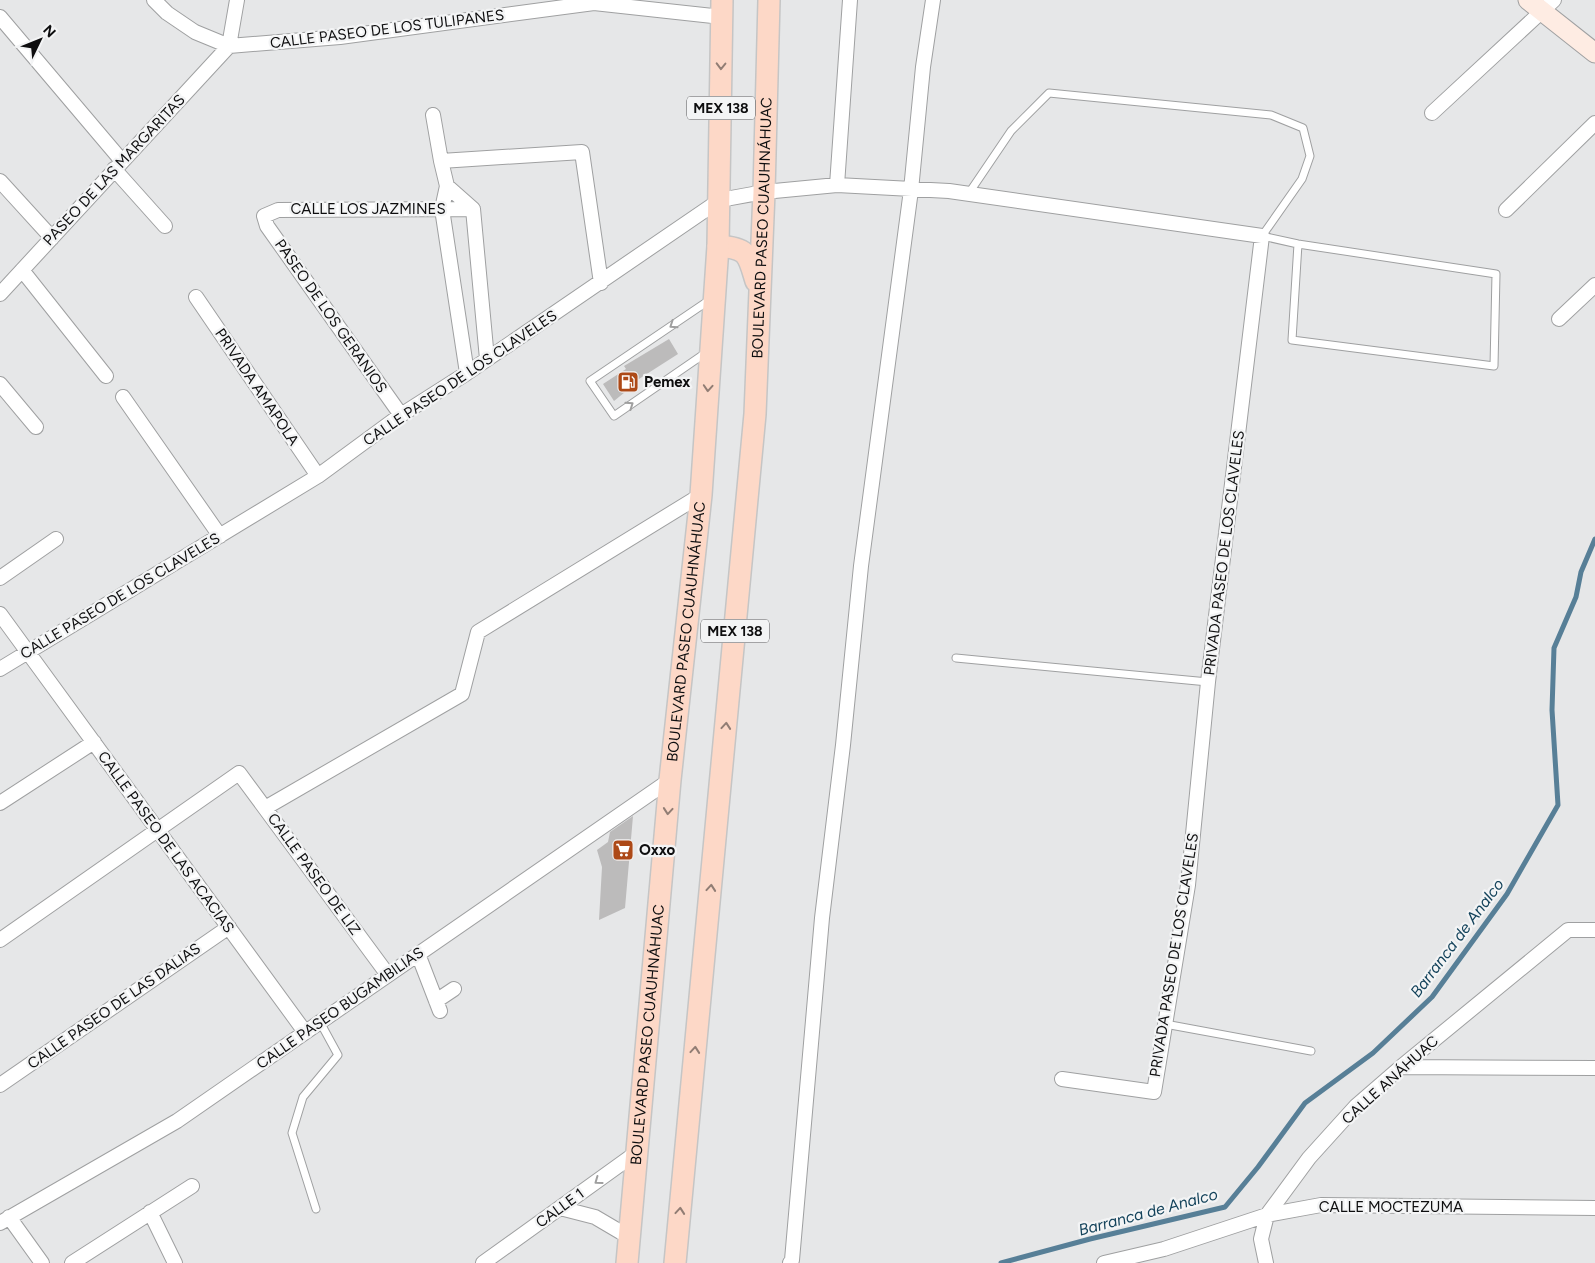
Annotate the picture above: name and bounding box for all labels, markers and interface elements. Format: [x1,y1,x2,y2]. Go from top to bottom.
street label: CALLE PASEO DE LOS TULIPANES [269,6,505,52]
north arrow [15,15,65,65]
text: N [39,22,59,41]
one-way arrow [716,62,726,70]
street label: PASEO DE LAS MARGARITAS [39,91,189,249]
road number: MEX 138 [687,96,755,120]
street label: BOULEVARD PASEO CUAUHNÁHUAC [748,97,775,359]
street label: CALLE LOS JAZMINES [290,200,446,218]
street label: PASEO DE LOS GERANIOS [271,236,391,396]
street label: CALLE PASEO DE LOS CLAVELES [360,306,560,450]
one-way arrow [669,319,679,328]
street label: PRIVADA AMAPOLA [211,325,303,449]
fuel station icon: Pemex [616,370,640,394]
place label: Pemex [644,373,690,391]
one-way arrow [702,384,713,392]
one-way arrow [624,402,634,411]
street label: PRIVADA PASEO DE LOS CLAVELES [1200,429,1248,677]
street label: BOULEVARD PASEO CUAUHNÁHUAC [663,501,709,763]
street label: CALLE PASEO DE LOS CLAVELES [17,529,223,663]
road number: MEX 138 [701,620,769,642]
one-way arrow [720,722,731,730]
street label: CALLE PASEO DE LAS ACACIAS [94,748,238,936]
one-way arrow [662,807,673,815]
street label: CALLE PASEO DE LIZ [264,810,364,938]
street label: PRIVADA PASEO DE LOS CLAVELES [1146,832,1202,1078]
supermarket icon: Oxxo [611,838,635,862]
place label: Oxxo [639,841,676,859]
water label: Barranca de Analco [1406,875,1508,1001]
one-way arrow [705,883,716,891]
street label: BOULEVARD PASEO CUAUHNÁHUAC [627,904,668,1166]
street label: CALLE PASEO DE LAS DALIAS [24,939,204,1073]
street label: CALLE PASEO BUGAMBILIAS [253,943,427,1073]
street label: CALLE ANÁHUAC [1338,1032,1442,1128]
one-way arrow [690,1045,701,1053]
one-way arrow [594,1175,604,1184]
street label: CALLE 1 [532,1184,588,1232]
water label: Barranca de Analco [1076,1184,1220,1240]
street label: CALLE MOCTEZUMA [1319,1198,1463,1216]
one-way arrow [674,1207,685,1215]

